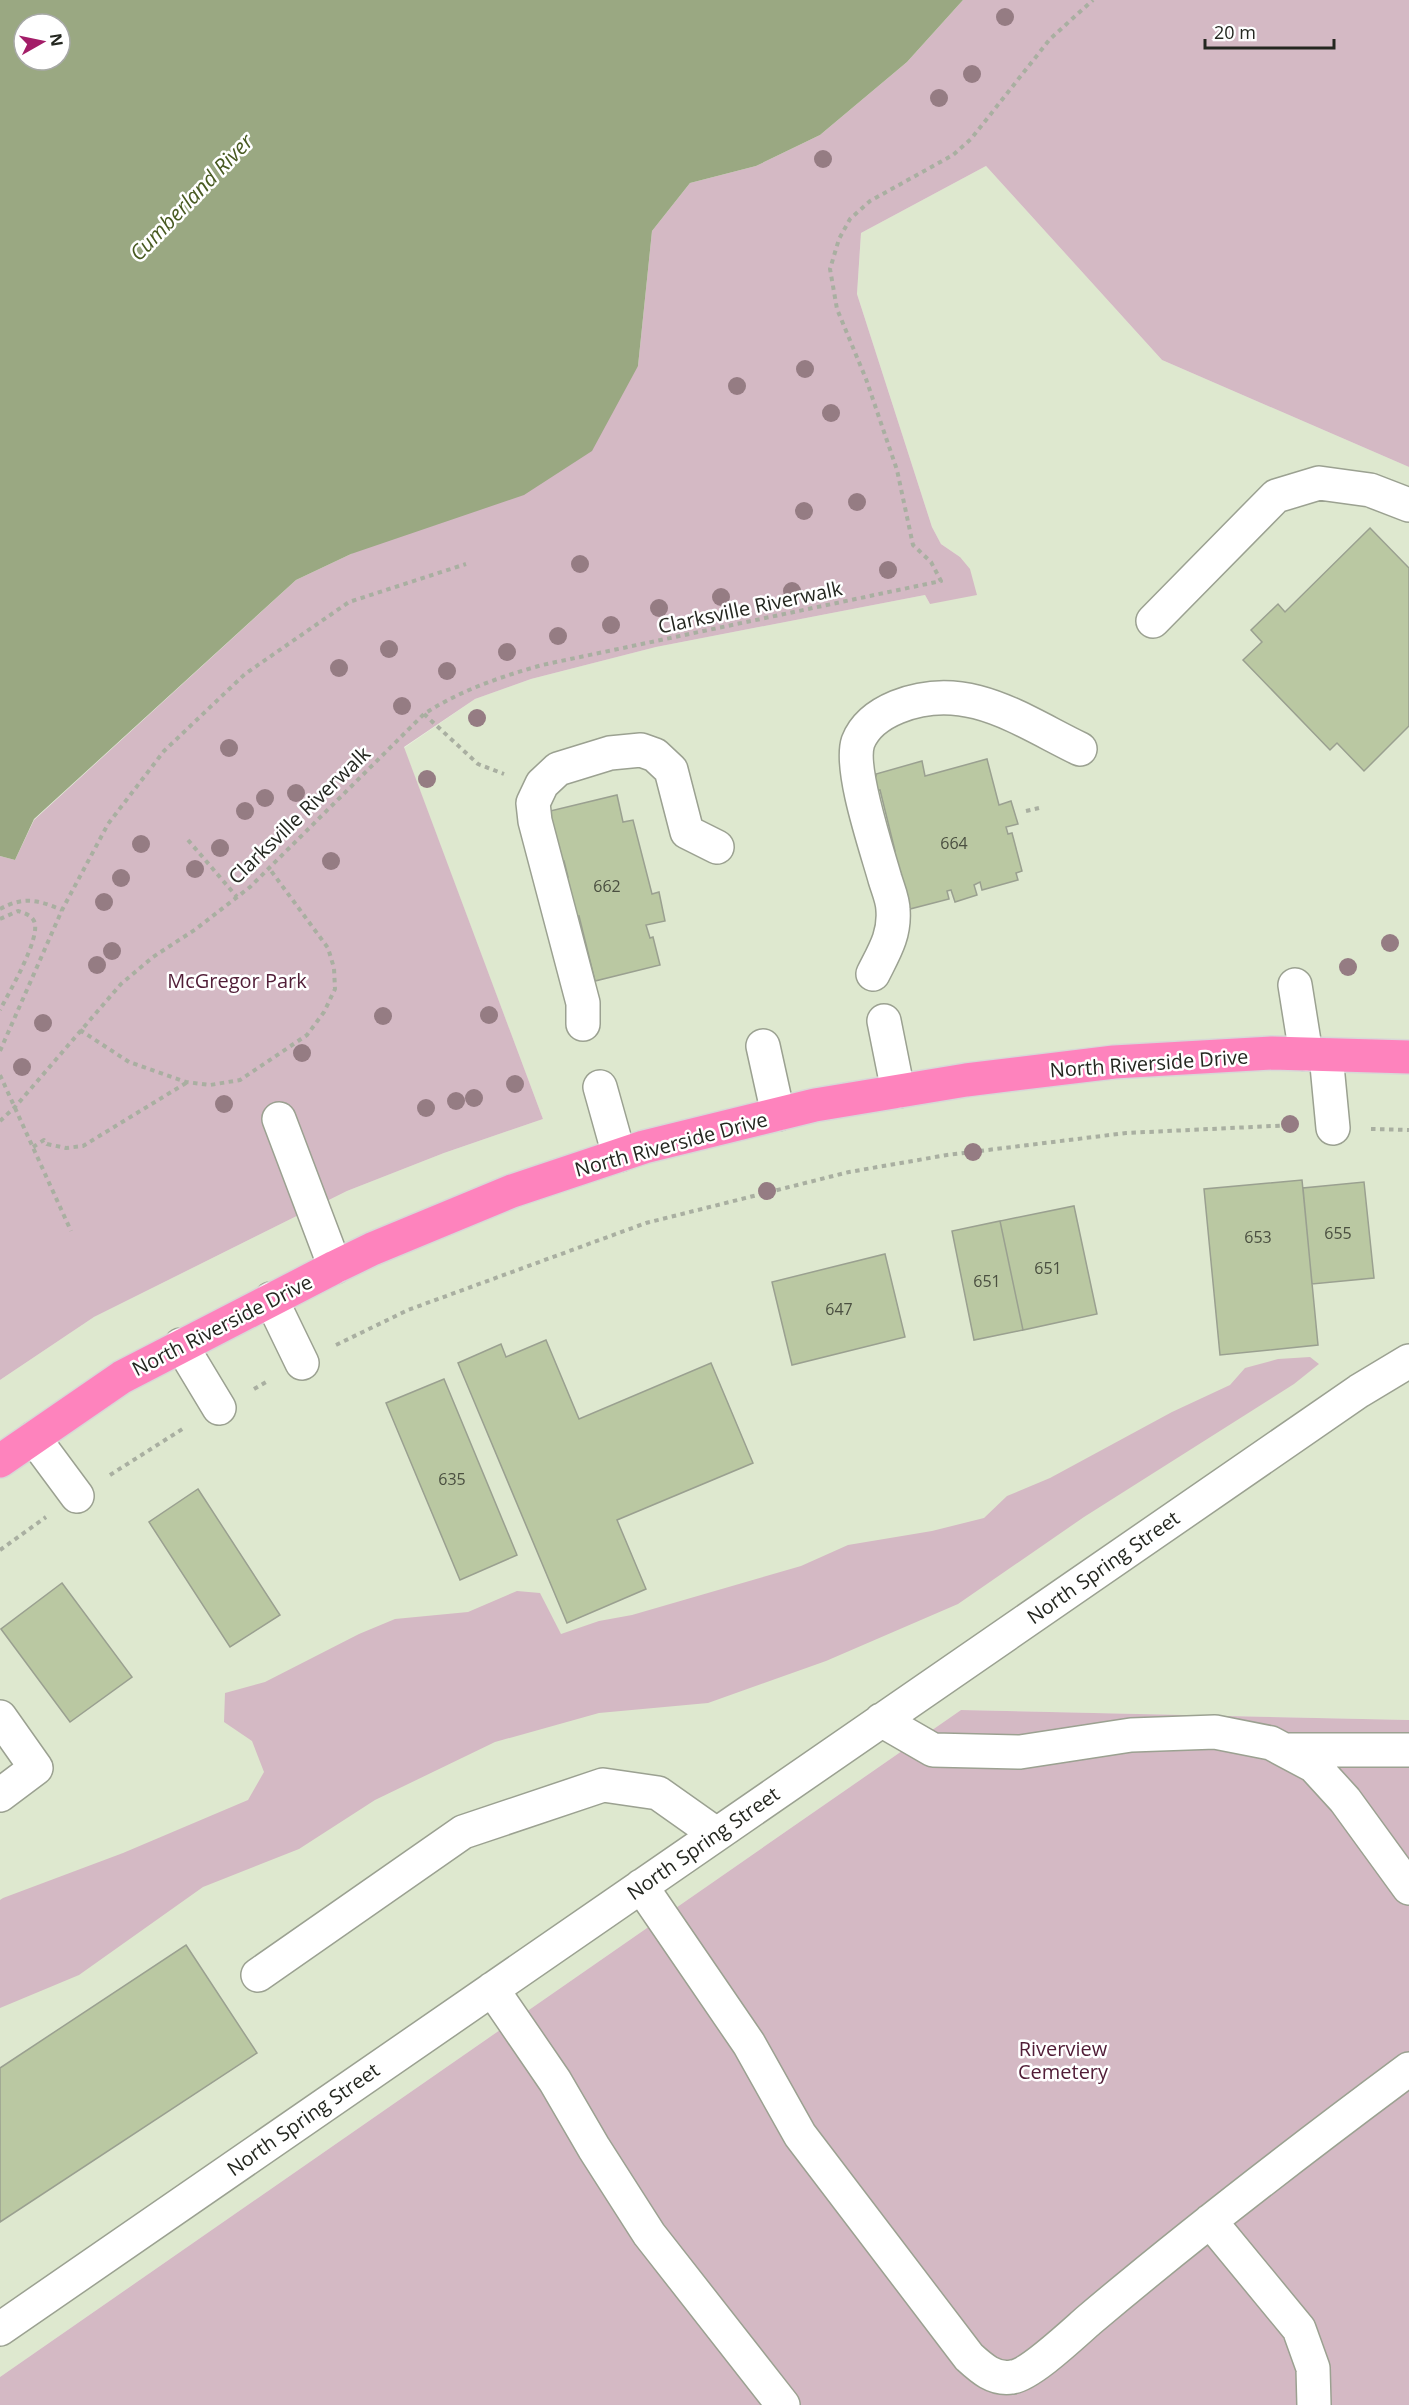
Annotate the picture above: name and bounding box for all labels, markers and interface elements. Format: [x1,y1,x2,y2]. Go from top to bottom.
north arrow [12,12,72,72]
scale bar [1205,12,1334,50]
text: 20 m [1214,20,1256,44]
text: N [45,32,69,48]
water label: Cumberland River [123,127,259,267]
street label: Clarksville Riverwalk [655,574,845,640]
street label: Clarksville Riverwalk [222,740,376,890]
house number: 664 [940,832,968,854]
house number: 662 [593,875,621,897]
park label: McGregor Park [167,967,307,994]
street label: North Riverside Drive [1049,1043,1249,1083]
street label: North Riverside Drive [571,1105,771,1183]
house number: 655 [1324,1222,1352,1244]
house number: 653 [1244,1226,1272,1248]
house number: 651 [1034,1257,1062,1279]
street label: North Riverside Drive [127,1268,317,1382]
house number: 651 [973,1270,1001,1292]
house number: 647 [825,1298,853,1320]
house number: 635 [438,1468,466,1490]
street label: North Spring Street [1021,1504,1185,1630]
street label: North Spring Street [621,1780,785,1906]
park label: Riverview Cemetery [1018,2035,1109,2085]
street label: North Spring Street [221,2056,385,2182]

